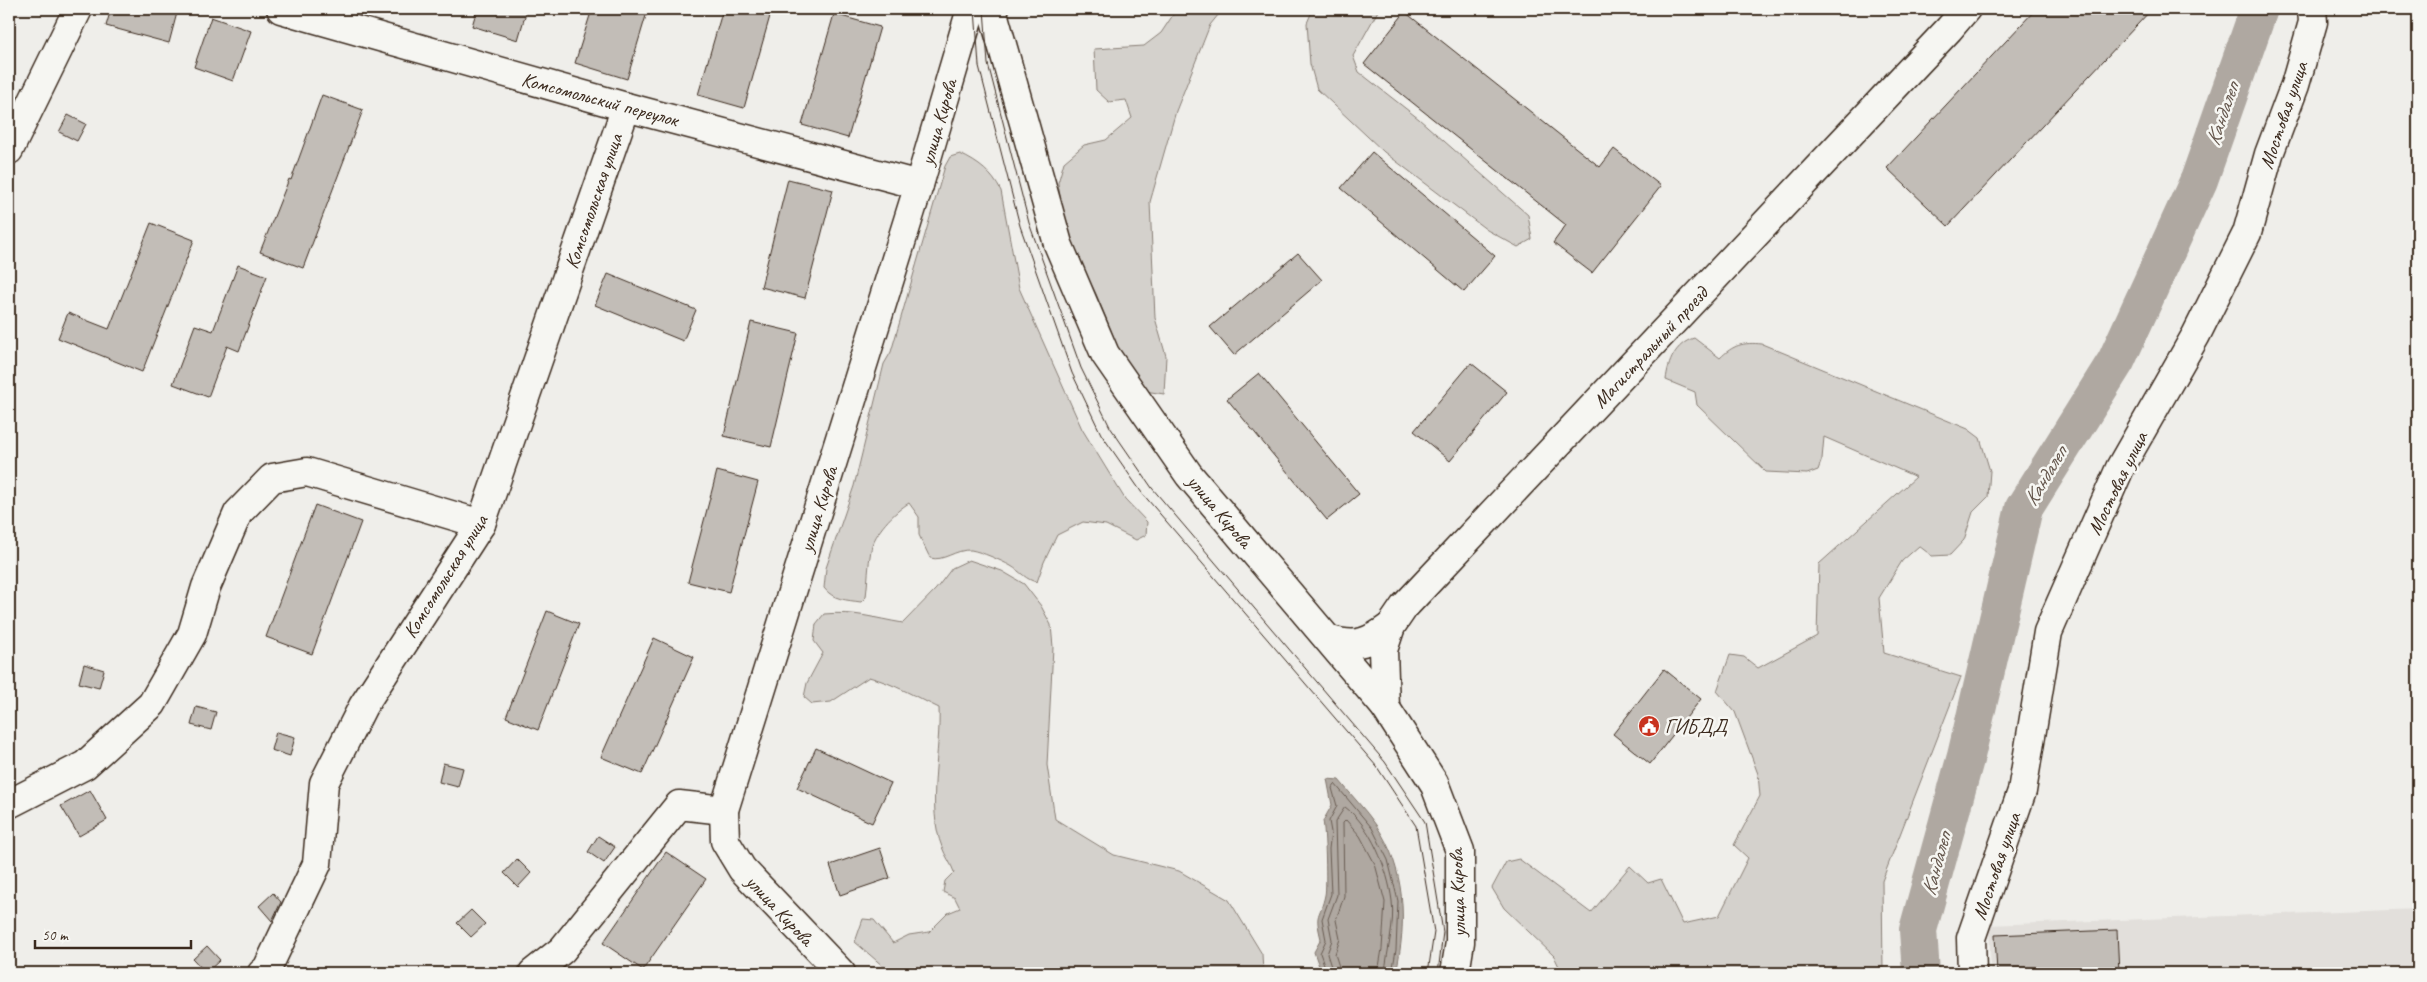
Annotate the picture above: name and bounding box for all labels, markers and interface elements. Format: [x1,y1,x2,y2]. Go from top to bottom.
street label: Мостовая улица [2253,57,2314,172]
street label: Комсомольский переулок [519,67,682,133]
street label: улица Кирова [914,75,963,169]
water label: Кандалеп [2199,77,2246,149]
street label: Комсомольская улица [559,129,629,272]
street label: Магистральный проезд [1588,280,1714,413]
street label: Мостовая улица [2082,426,2154,539]
water label: Кандалеп [2017,439,2074,510]
street label: улица Кирова [793,462,844,556]
street label: улица Кирова [1181,469,1259,555]
street label: Комсомольская улица [397,508,494,643]
public building icon: ГИБДД [1637,714,1661,738]
place label: ГИБДД [1665,714,1728,739]
street label: Мостовая улица [1966,808,2027,923]
water label: Кандалеп [1915,827,1958,898]
street label: улица Кирова [1443,847,1472,939]
street label: улица Кирова [740,869,820,952]
scale bar [35,917,191,949]
text: 50 m [42,926,69,945]

